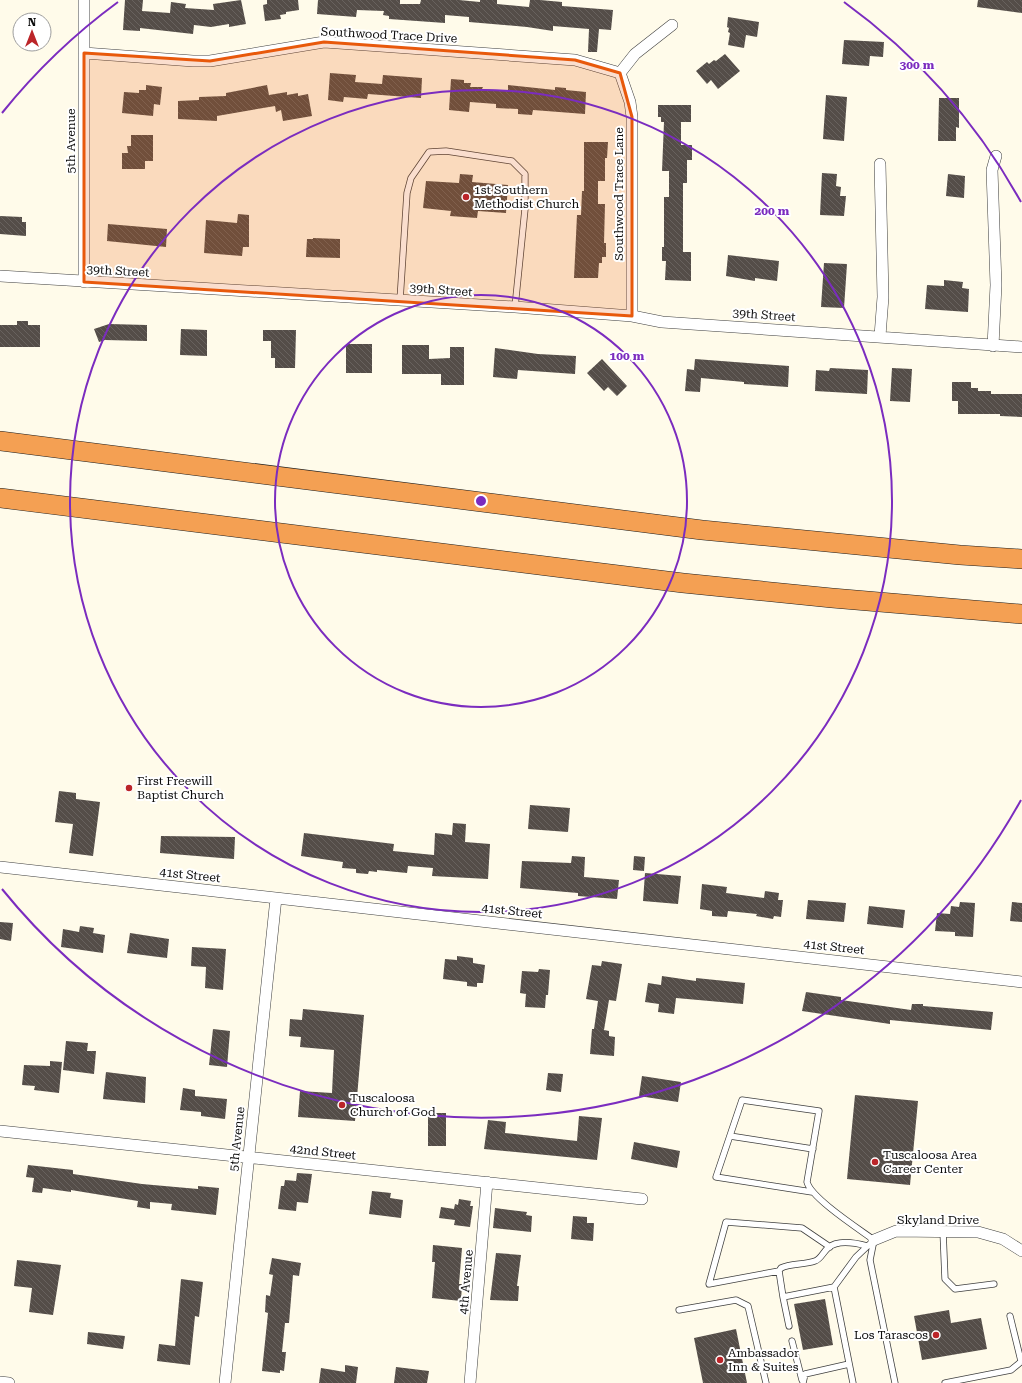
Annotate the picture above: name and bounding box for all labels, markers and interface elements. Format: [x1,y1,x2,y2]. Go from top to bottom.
north arrow [12,12,52,52]
text: N [28,16,37,29]
street label: Southwood Trace Drive [320,24,458,46]
text: 300 m [900,58,935,72]
street label: 5th Avenue [64,108,78,174]
street label: Southwood Trace Lane [612,127,626,261]
place label: 1st Southern Methodist Church [474,183,580,211]
marker: 1st Southern Methodist Church [461,192,471,202]
text: 200 m [755,204,790,218]
street label: 39th Street [86,262,150,280]
street label: 39th Street [409,281,473,299]
street label: 39th Street [732,306,796,324]
text: 100 m [610,349,645,363]
centre of rings [474,494,488,508]
place label: First Freewill Baptist Church [137,774,224,802]
marker: First Freewill Baptist Church [124,783,134,793]
street label: 41st Street [159,865,222,885]
street label: 41st Street [481,901,544,921]
street label: 41st Street [803,937,866,957]
place label: Tuscaloosa Church of God [350,1091,436,1119]
marker: Tuscaloosa Church of God [337,1100,347,1110]
street label: 5th Avenue [227,1106,247,1172]
street label: 42nd Street [289,1142,357,1162]
place label: Tuscaloosa Area Career Center [883,1148,978,1176]
marker: Tuscaloosa Area Career Center [870,1157,880,1167]
street label: Skyland Drive [897,1213,979,1227]
street label: 4th Avenue [456,1249,476,1315]
place label: Los Tarascos [854,1328,928,1342]
marker: Los Tarascos [931,1330,941,1340]
place label: Ambassador Inn & Suites [728,1346,799,1374]
marker: Ambassador Inn & Suites [715,1355,725,1365]

